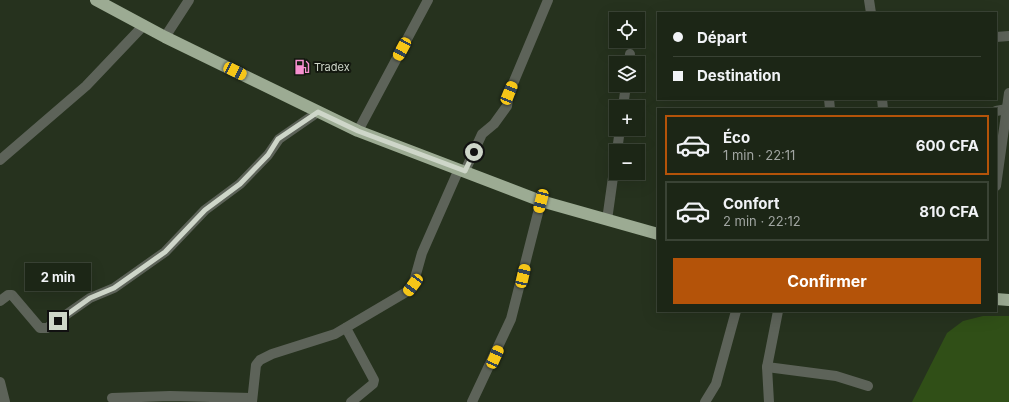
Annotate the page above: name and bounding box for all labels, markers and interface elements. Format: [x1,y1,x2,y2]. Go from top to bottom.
map controls [609,12,645,180]
button: locate [609,12,645,48]
text: Départ [697,28,747,47]
car [391,36,413,62]
button: layers [609,56,645,92]
fuel station icon: Tradex [293,58,311,76]
car [222,60,248,82]
place label: Tradex [314,60,350,74]
text: Destination [697,66,781,85]
car [499,80,519,106]
button: + [609,100,645,136]
icon: car [675,127,711,163]
text: Éco [723,128,750,147]
text: 600 CFA [916,136,979,155]
route start [465,143,483,161]
button: − [609,144,645,180]
text: 1 min · 22:11 [723,147,795,163]
car [532,188,550,214]
icon: car [675,193,711,229]
text: Confort [723,194,779,213]
text: 810 CFA [919,202,979,221]
text: 2 min · 22:12 [723,213,801,229]
button: Confirmer [673,258,981,304]
callout: 2 min [25,263,91,291]
car [514,263,532,289]
text: 2 min [41,269,75,285]
car [401,272,425,298]
route end [49,312,67,330]
car [485,344,505,370]

